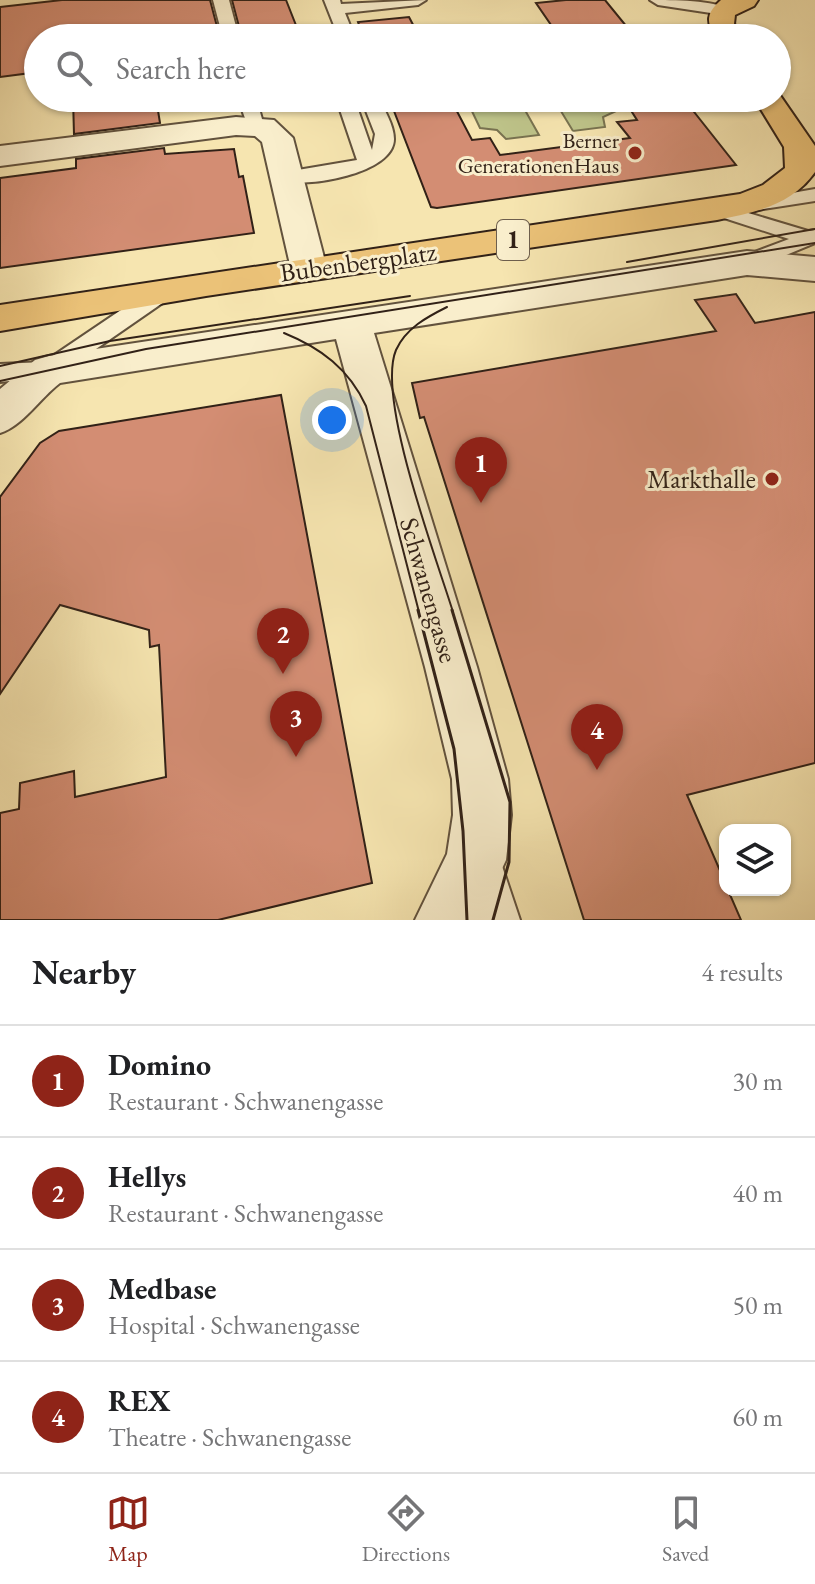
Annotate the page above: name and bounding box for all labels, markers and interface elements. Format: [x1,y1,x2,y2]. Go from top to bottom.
search box [24,24,791,112]
icon: search [52,46,96,90]
text: Search here [116,49,246,88]
place label: Berner GenerationenHaus [458,126,620,180]
marker: Berner GenerationenHaus [626,144,644,162]
road number: 1 [497,220,529,260]
street label: Bubenbergplatz [278,234,439,290]
your location [312,400,352,440]
pin: 1 [455,437,507,503]
place label: Markthalle [647,462,756,496]
marker: Markthalle [763,470,781,488]
street label: Schwanengasse [392,513,466,667]
pin: 2 [257,608,309,674]
pin: 3 [270,691,322,757]
pin: 4 [571,704,623,770]
map controls [719,824,791,896]
button: layers [719,824,791,896]
text: Nearby [32,950,136,994]
text: 4 results [702,955,783,989]
text: Domino [108,1045,211,1084]
text: 1 [51,1064,65,1098]
text: 30 m [733,1064,783,1098]
text: Restaurant · Schwanengasse [108,1084,383,1118]
text: Hellys [108,1157,186,1196]
text: 2 [51,1176,65,1210]
text: 40 m [733,1176,783,1210]
text: Restaurant · Schwanengasse [108,1196,383,1230]
text: Medbase [108,1269,217,1308]
text: 3 [51,1288,65,1322]
text: 50 m [733,1288,783,1322]
text: Hospital · Schwanengasse [108,1308,360,1342]
text: REX [108,1381,171,1420]
text: 4 [51,1400,65,1434]
text: 60 m [733,1400,783,1434]
text: Theatre · Schwanengasse [108,1420,351,1454]
tab: Map [106,1491,150,1568]
tab: Directions [362,1491,450,1568]
tab: Saved [662,1491,709,1568]

